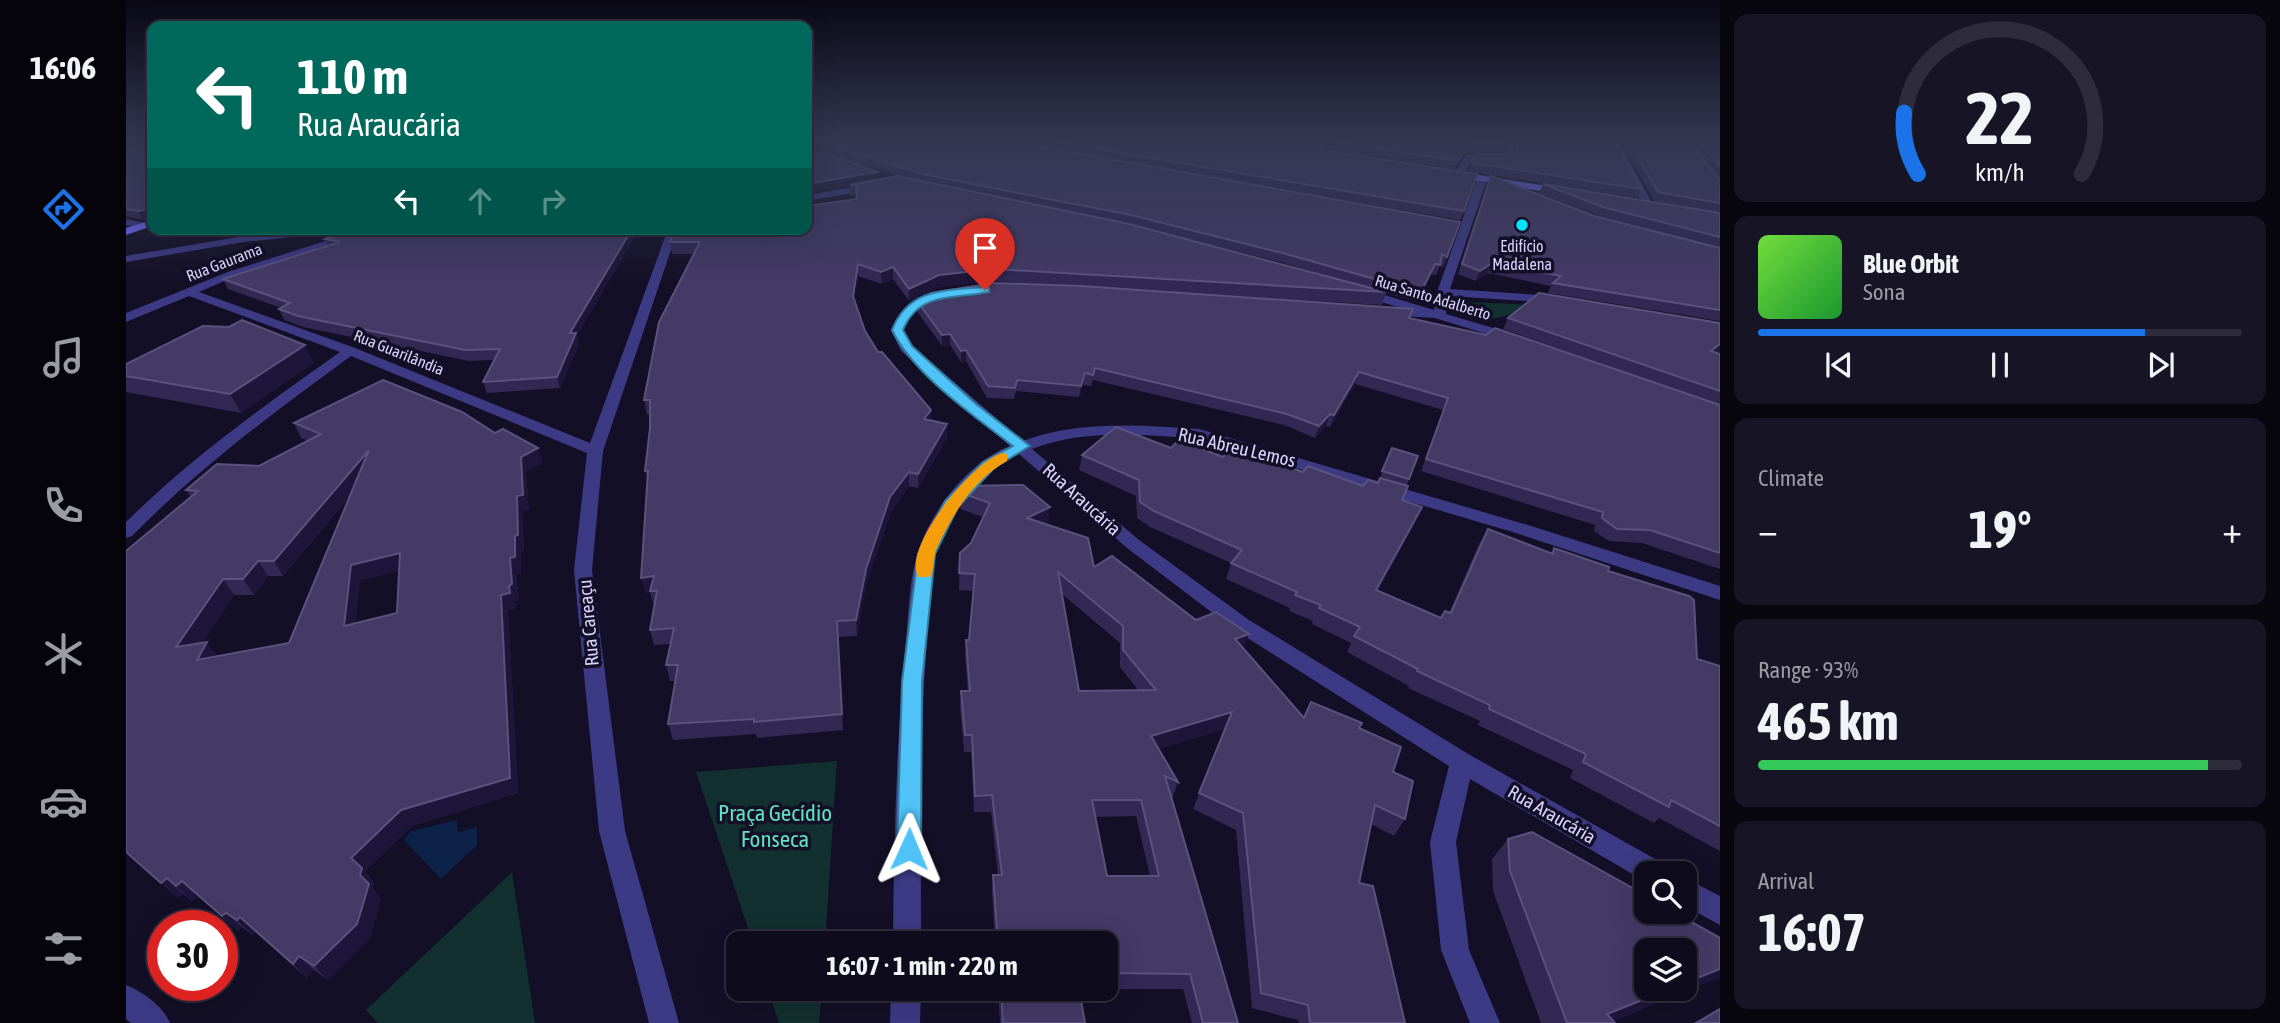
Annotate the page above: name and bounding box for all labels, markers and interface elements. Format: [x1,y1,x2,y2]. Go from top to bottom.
text: 110 m [297,48,408,104]
text: 16:06 [30,49,96,86]
icon: left [182,49,273,140]
text: 22 [1966,76,2034,159]
text: Rua Araucária [297,106,461,143]
text: km/h [1975,158,2025,186]
icon: left [388,182,426,220]
icon: ahead [461,182,499,220]
icon: right [534,182,572,220]
icon: directions [39,185,88,234]
marker: Edifício Madalena [1514,217,1530,233]
pin [955,218,1015,290]
icon: arrive [966,229,1004,267]
place label: Edifício Madalena [1492,237,1552,273]
street label: Rua Gaurama [184,239,264,285]
text: Blue Orbit [1863,249,1959,279]
street label: Rua Santo Adalberto [1373,271,1493,323]
text: Sona [1863,279,1905,305]
street label: Rua Guarilândia [351,326,447,378]
icon: music [39,333,88,382]
icon: previous [1820,346,1858,384]
icon: pause [1981,346,2019,384]
icon: next [2142,346,2180,384]
street label: Rua Abreu Lemos [1176,423,1298,471]
street label: Rua Araucária [1038,458,1126,540]
text: Climate [1758,465,1824,491]
icon: phone [39,481,88,530]
text: 19° [1968,499,2032,559]
text: − [1758,508,1778,551]
text: + [2222,508,2242,551]
street label: Rua Careaçu [573,579,603,667]
icon: climate [39,629,88,678]
text: Range · 93% [1758,657,1858,683]
text: 465 km [1758,691,1899,751]
icon: car [39,777,88,826]
street label: Rua Araucária [1504,780,1600,848]
park label: Praça Gecídio Fonseca [718,800,832,852]
position arrow [872,812,946,886]
map controls [1634,861,1697,1001]
button: search [1634,861,1697,924]
text: Arrival [1758,868,1814,894]
text: 16:07 [1758,902,1866,962]
speed limit sign: 30 [147,910,238,1001]
icon: filters [39,924,88,973]
button: layers [1634,938,1697,1001]
text: 16:07 · 1 min · 220 m [826,951,1018,981]

